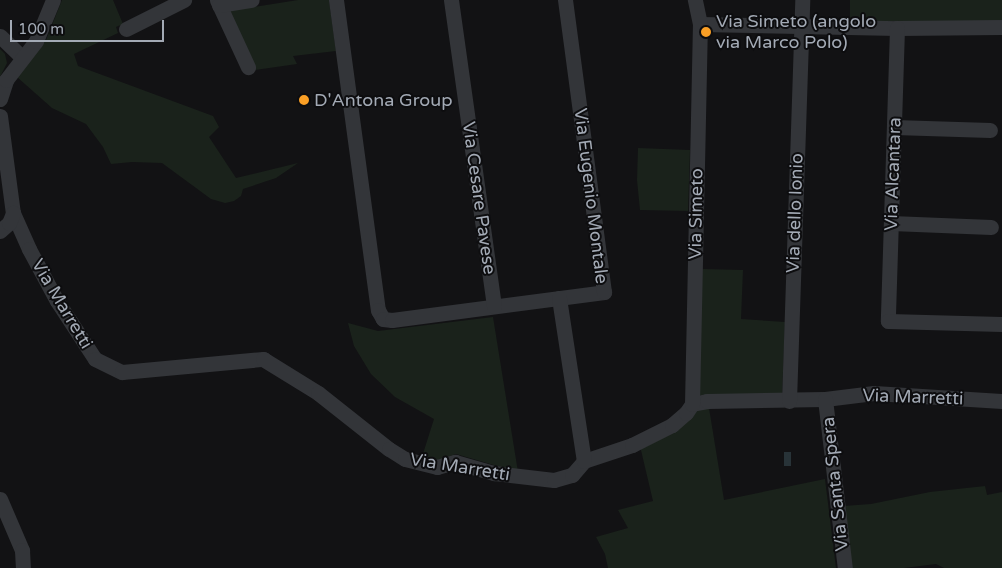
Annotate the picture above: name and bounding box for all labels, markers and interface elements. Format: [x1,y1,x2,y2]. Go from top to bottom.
scale bar [12,10,166,42]
place label: Via Simeto (angolo via Marco Polo) [716,11,876,54]
text: 100 m [18,20,64,38]
marker: Via Simeto (angolo via Marco Polo) [700,26,712,38]
place label: D'Antona Group [314,89,453,111]
marker: D'Antona Group [298,94,310,106]
street label: Via Eugenio Montale [570,107,612,285]
street label: Via Alcantara [880,117,906,231]
street label: Via Cesare Pavese [458,120,500,276]
street label: Via dello Ionio [782,153,808,273]
street label: Via Simeto [684,168,708,260]
street label: Via Marretti [27,255,97,353]
street label: Via Marretti [862,384,964,410]
street label: Via Santa Spera [817,416,853,552]
street label: Via Marretti [408,448,512,486]

